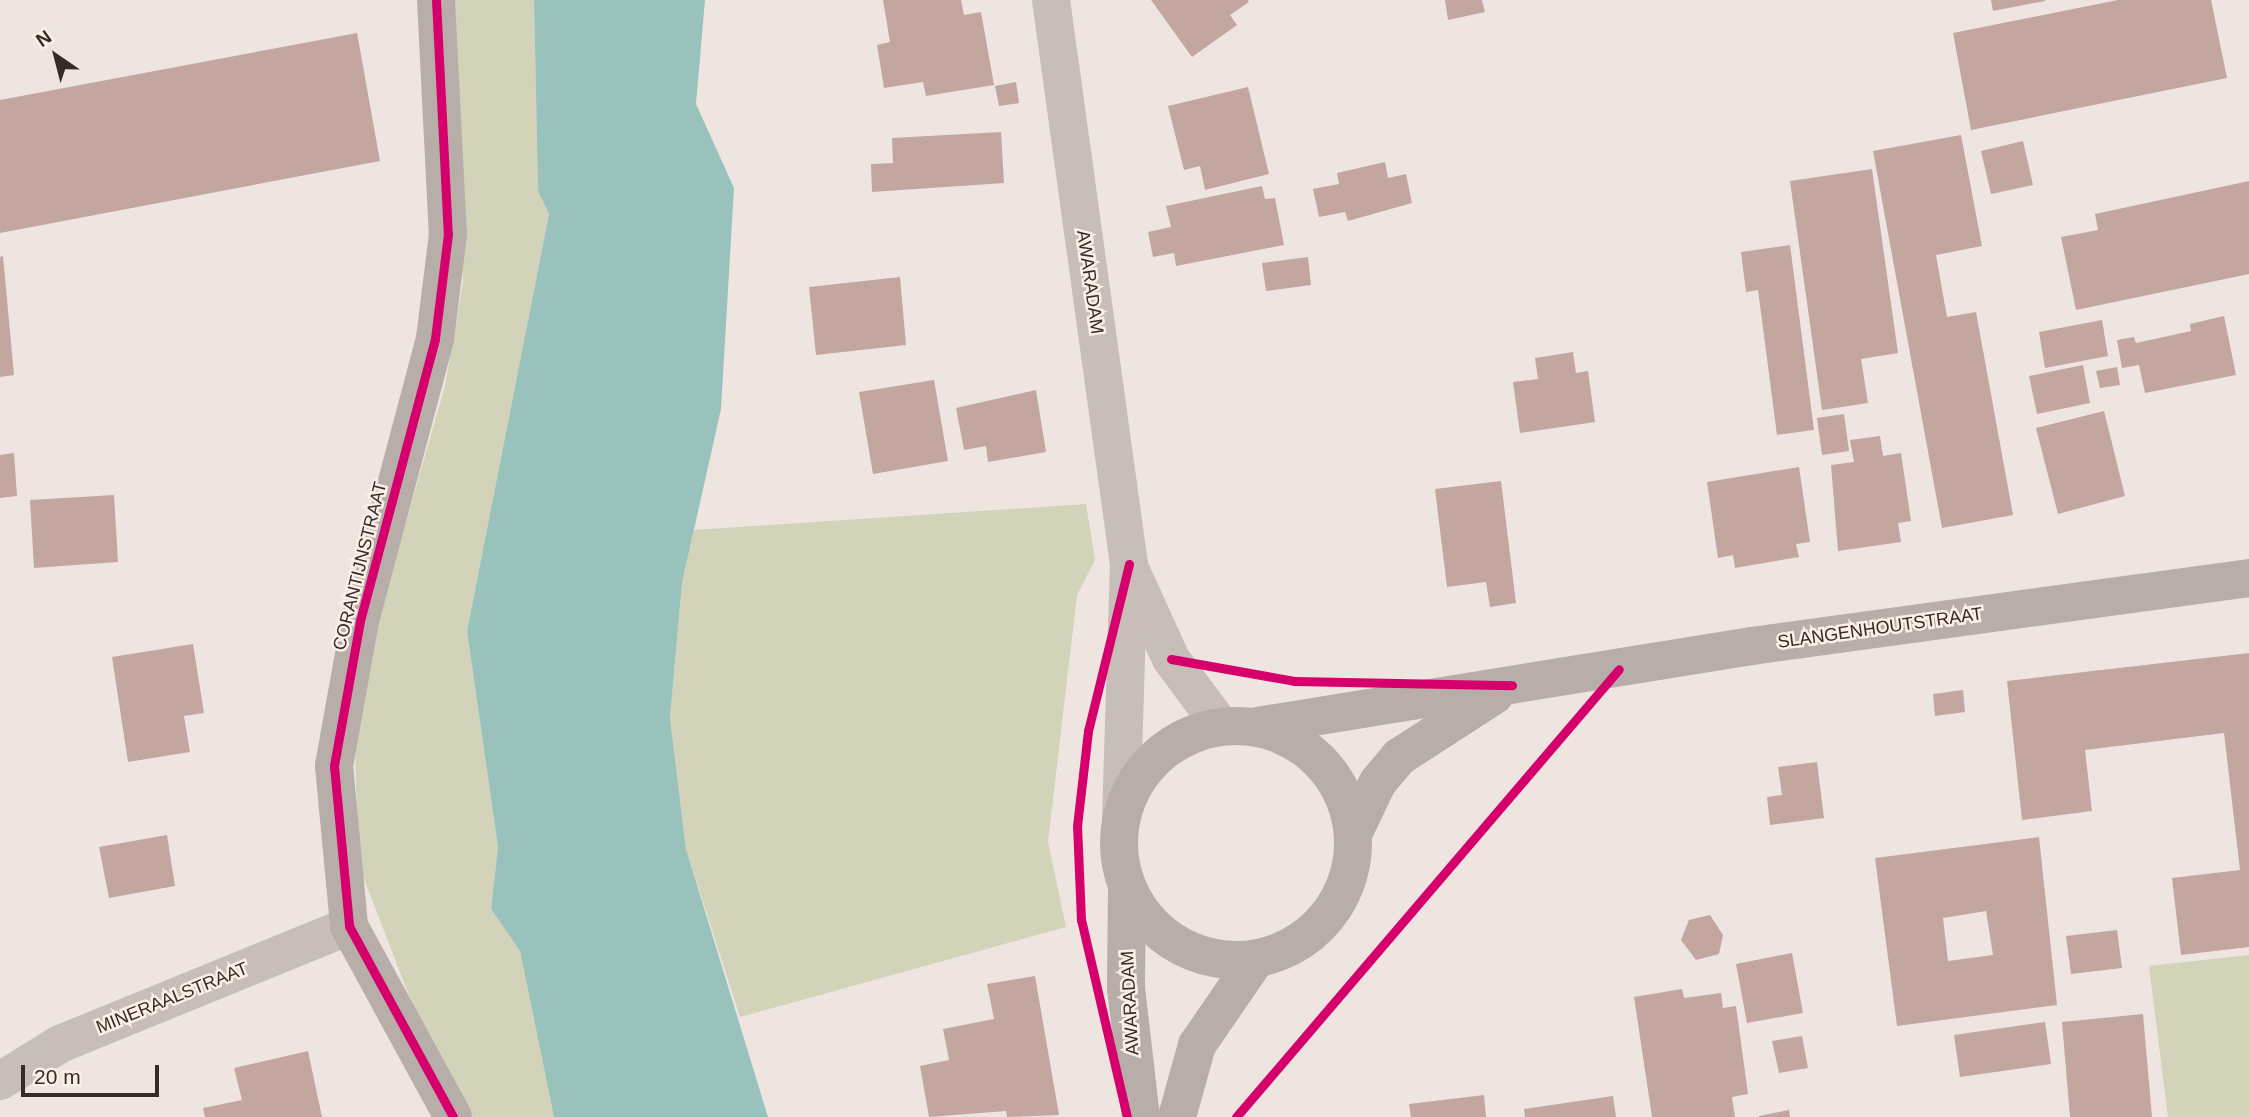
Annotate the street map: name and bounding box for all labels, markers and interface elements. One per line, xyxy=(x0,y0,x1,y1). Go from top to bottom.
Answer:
north arrow xyxy=(21,21,91,91)
text: N xyxy=(32,26,55,51)
street label: AWARADAM xyxy=(1072,229,1108,335)
street label: CORANTIJNSTRAAT xyxy=(329,480,391,652)
street label: SLANGENHOUTSTRAAT xyxy=(1776,603,1984,653)
street label: AWARADAM xyxy=(1116,950,1144,1056)
street label: MINERAALSTRAAT xyxy=(93,958,251,1038)
scale bar xyxy=(24,1050,163,1094)
text: 20 m xyxy=(34,1065,81,1088)

